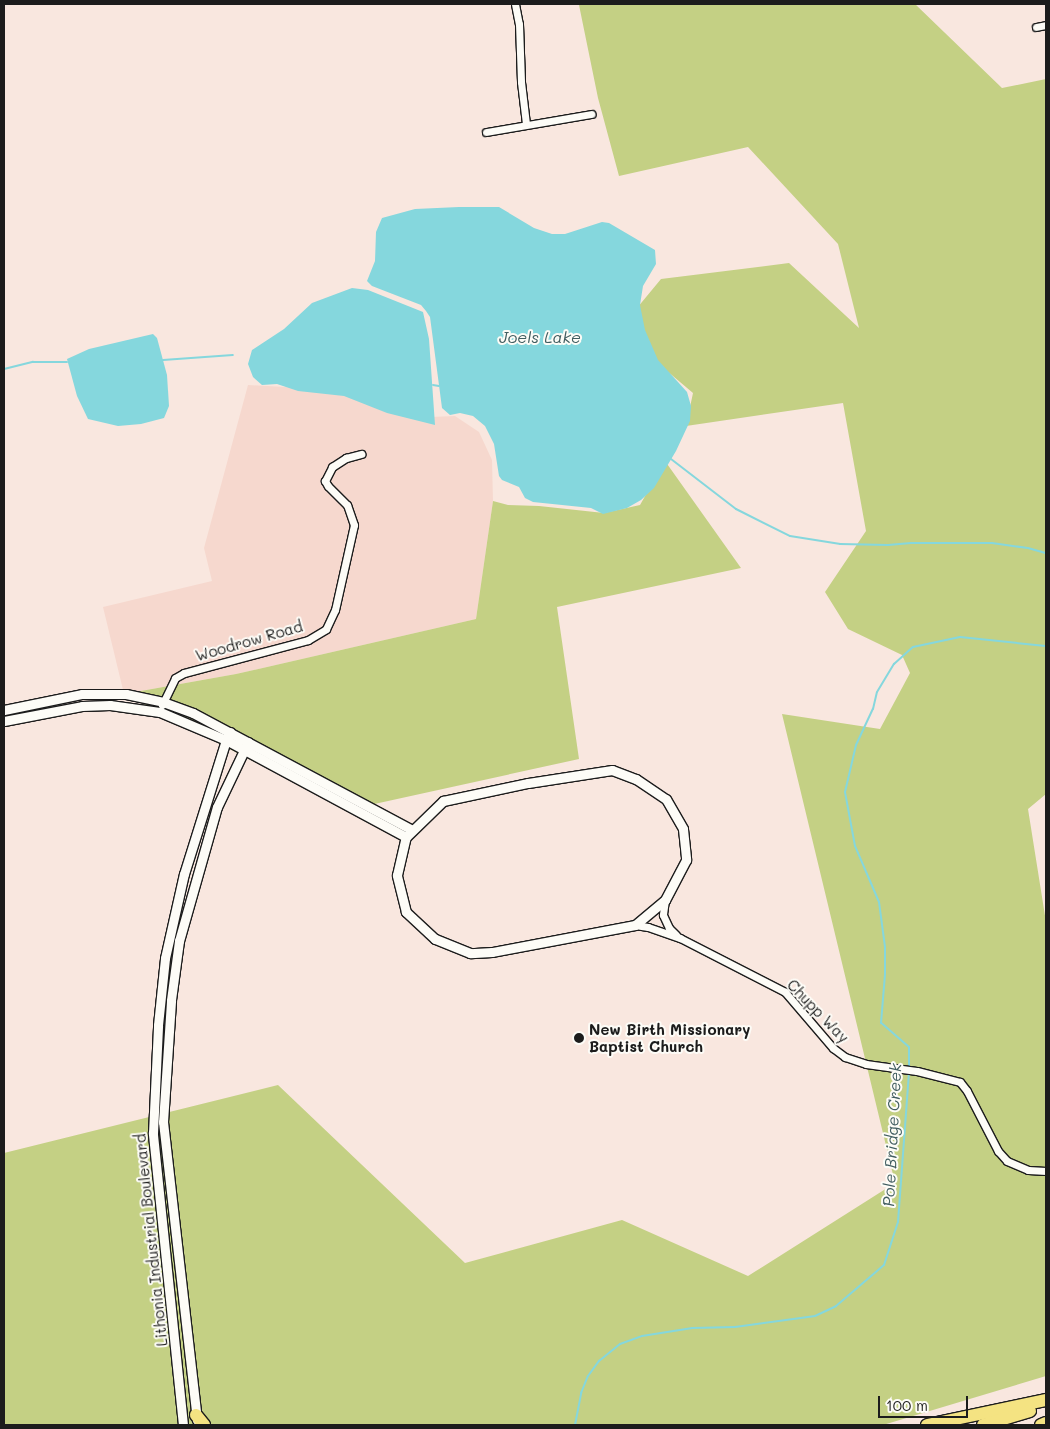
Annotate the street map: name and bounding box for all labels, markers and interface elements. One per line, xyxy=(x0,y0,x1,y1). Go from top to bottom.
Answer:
water label: Joels Lake xyxy=(499,327,581,347)
street label: Woodrow Road xyxy=(193,617,305,665)
street label: Chupp Way xyxy=(783,976,853,1046)
place label: New Birth Missionary Baptist Church xyxy=(589,1020,750,1055)
marker: New Birth Missionary Baptist Church xyxy=(573,1032,585,1044)
water label: Pole Bridge Creek xyxy=(879,1063,905,1207)
street label: Lithonia Industrial Boulevard xyxy=(131,1133,171,1347)
scale bar xyxy=(880,1386,970,1418)
text: 100 m xyxy=(886,1395,928,1415)

